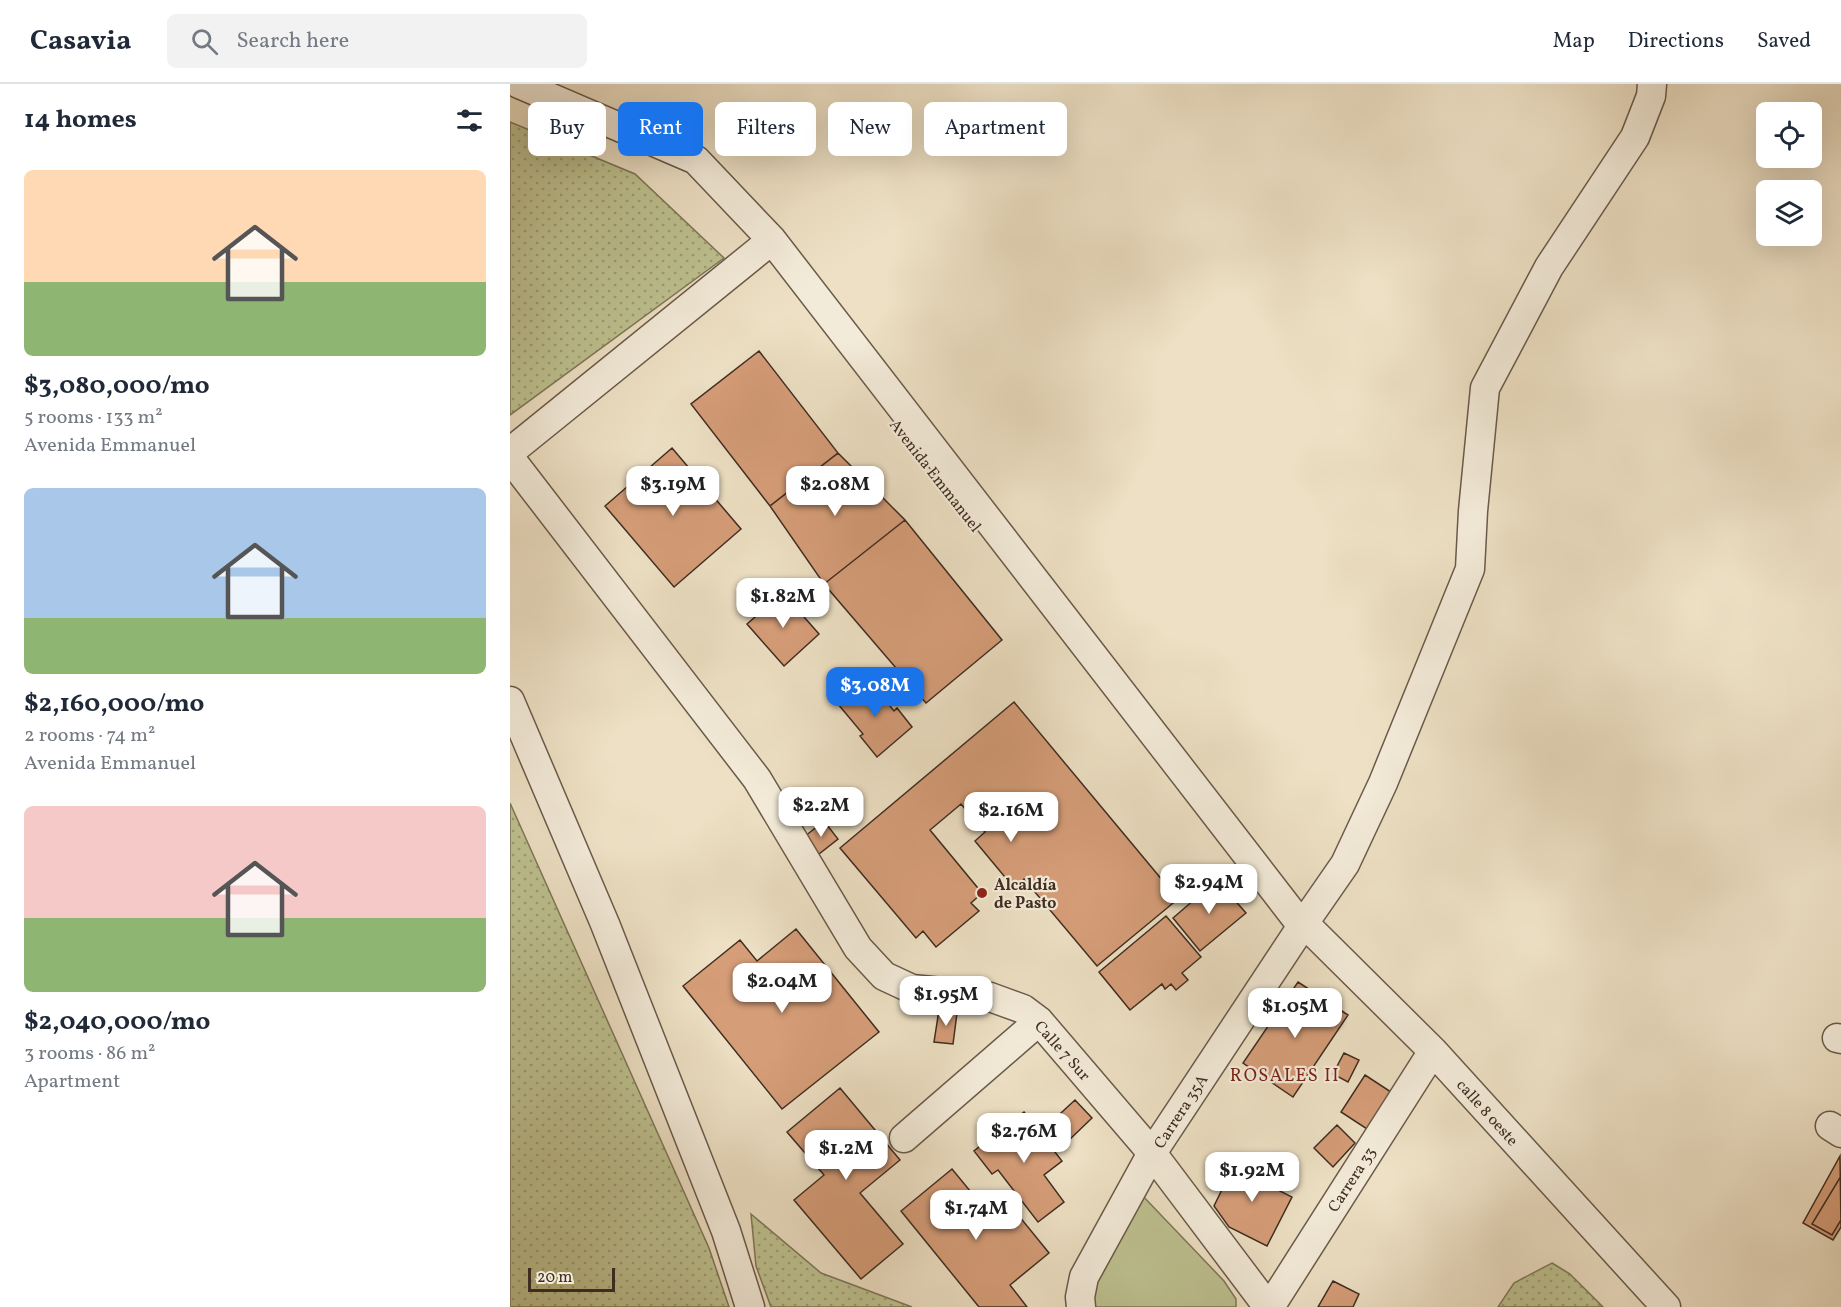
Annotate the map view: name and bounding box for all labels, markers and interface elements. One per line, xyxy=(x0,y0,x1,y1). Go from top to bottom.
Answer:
search box xyxy=(167,14,587,68)
text: Casavia xyxy=(30,22,131,61)
icon: search xyxy=(188,25,221,58)
text: Search here xyxy=(236,26,349,57)
text: Map xyxy=(1553,27,1595,56)
text: Directions xyxy=(1628,27,1724,56)
text: Saved xyxy=(1757,27,1811,56)
text: 14 homes xyxy=(24,102,137,138)
chip: Buy xyxy=(528,102,606,156)
chip: Rent xyxy=(618,102,703,156)
chip: Filters xyxy=(715,102,816,156)
chip: New xyxy=(828,102,912,156)
chip: Apartment xyxy=(924,102,1067,156)
map controls xyxy=(1756,102,1822,246)
button: locate xyxy=(1756,102,1822,168)
icon: filters xyxy=(453,104,486,137)
button: layers xyxy=(1756,180,1822,246)
icon: home xyxy=(201,209,309,317)
text: $3,080,000/mo xyxy=(24,368,210,404)
text: 5 rooms · 133 m² xyxy=(24,404,163,432)
street label: Avenida Emmanuel xyxy=(883,415,986,537)
text: Avenida Emmanuel xyxy=(24,432,196,460)
pin: $3.19M xyxy=(624,466,722,517)
pin: $2.08M xyxy=(786,466,884,517)
text: $3.19M xyxy=(640,471,706,499)
text: $2.08M xyxy=(800,471,870,499)
icon: home xyxy=(201,527,309,635)
pin: $1.82M xyxy=(734,578,832,629)
text: $1.82M xyxy=(750,583,816,611)
pin: $3.08M xyxy=(826,667,924,718)
text: $3.08M xyxy=(840,672,910,700)
text: $2,160,000/mo xyxy=(24,686,204,722)
text: 2 rooms · 74 m² xyxy=(24,722,155,750)
text: Avenida Emmanuel xyxy=(24,750,196,778)
pin: $2.2M xyxy=(779,787,863,838)
text: $2.2M xyxy=(793,792,849,820)
pin: $2.16M xyxy=(962,792,1060,843)
text: $2.16M xyxy=(978,797,1044,825)
icon: home xyxy=(201,845,309,953)
pin: $2.94M xyxy=(1160,864,1258,915)
text: $2.94M xyxy=(1174,869,1244,897)
place label: Alcaldía de Pasto xyxy=(994,875,1057,915)
marker: Alcaldía de Pasto xyxy=(975,886,989,900)
pin: $2.04M xyxy=(733,963,831,1014)
text: $2.04M xyxy=(747,968,817,996)
pin: $1.95M xyxy=(897,976,995,1027)
text: $1.95M xyxy=(914,981,978,1009)
pin: $1.05M xyxy=(1246,988,1344,1039)
text: $1.05M xyxy=(1262,993,1328,1021)
text: $2,040,000/mo xyxy=(24,1004,210,1040)
street label: Calle 7 Sur xyxy=(1028,1016,1095,1087)
text: 3 rooms · 86 m² xyxy=(24,1040,155,1068)
district label: ROSALES II xyxy=(1230,1064,1340,1089)
text: Apartment xyxy=(24,1068,120,1096)
street label: Carrera 35A xyxy=(1149,1071,1214,1153)
street label: calle 8 oeste xyxy=(1451,1075,1522,1151)
pin: $2.76M xyxy=(975,1113,1073,1164)
text: $2.76M xyxy=(991,1118,1057,1146)
pin: $1.2M xyxy=(804,1130,888,1181)
text: $1.2M xyxy=(819,1135,873,1163)
street label: Carrera 33 xyxy=(1323,1143,1382,1217)
pin: $1.92M xyxy=(1203,1152,1301,1203)
text: $1.92M xyxy=(1219,1157,1285,1185)
pin: $1.74M xyxy=(927,1190,1025,1241)
text: $1.74M xyxy=(944,1195,1008,1223)
scale bar xyxy=(528,1265,615,1292)
text: 20 m xyxy=(537,1267,572,1289)

